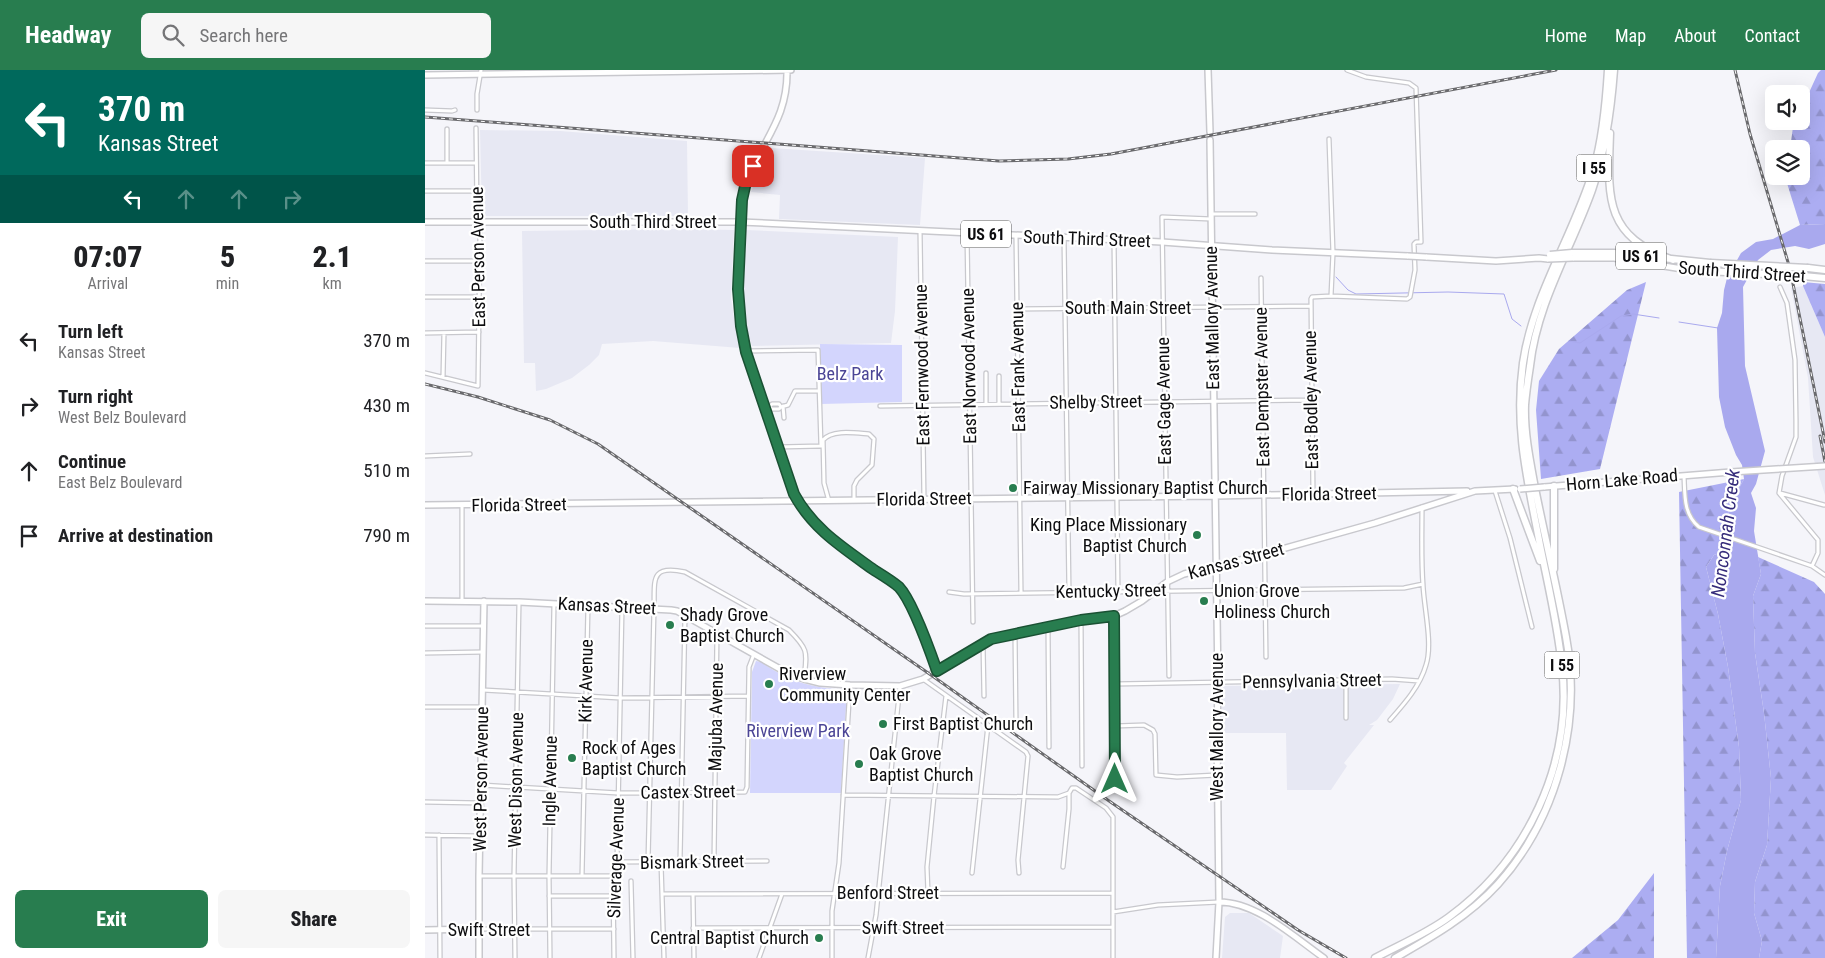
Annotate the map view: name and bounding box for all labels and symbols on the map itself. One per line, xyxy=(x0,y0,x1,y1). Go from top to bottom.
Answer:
pin xyxy=(732,145,774,187)
road number: I 55 xyxy=(1577,155,1611,182)
street label: East Person Avenue xyxy=(466,186,489,328)
street label: South Third Street xyxy=(589,211,717,232)
road number: US 61 xyxy=(961,220,1011,248)
street label: South Third Street xyxy=(1023,226,1151,251)
road number: US 61 xyxy=(1616,242,1666,270)
street label: East Mallory Avenue xyxy=(1200,246,1223,390)
street label: South Third Street xyxy=(1678,257,1806,286)
street label: East Fernwood Avenue xyxy=(910,284,933,446)
street label: East Norwood Avenue xyxy=(957,288,980,444)
street label: South Main Street xyxy=(1065,297,1191,318)
street label: East Frank Avenue xyxy=(1006,302,1029,432)
street label: East Dempster Avenue xyxy=(1250,307,1273,467)
street label: East Bodley Avenue xyxy=(1299,330,1322,470)
street label: East Gage Avenue xyxy=(1152,337,1175,465)
park label: Belz Park xyxy=(817,363,883,384)
street label: Shelby Street xyxy=(1049,390,1143,413)
street label: Horn Lake Road xyxy=(1565,464,1679,495)
water label: Nonconnah Creek xyxy=(1706,467,1745,598)
place label: Fairway Missionary Baptist Church xyxy=(1023,477,1268,498)
marker: Fairway Missionary Baptist Church xyxy=(1007,482,1019,494)
street label: Florida Street xyxy=(1281,482,1377,505)
street label: Florida Street xyxy=(876,487,972,510)
street label: Florida Street xyxy=(471,493,567,516)
place label: King Place Missionary Baptist Church xyxy=(1030,514,1188,556)
marker: King Place Missionary Baptist Church xyxy=(1191,529,1203,541)
street label: Kansas Street xyxy=(1186,538,1286,583)
street label: Kentucky Street xyxy=(1055,579,1167,602)
place label: Union Grove Holiness Church xyxy=(1214,580,1330,622)
street label: Kansas Street xyxy=(557,592,657,619)
marker: Union Grove Holiness Church xyxy=(1198,595,1210,607)
place label: Shady Grove Baptist Church xyxy=(680,604,784,646)
marker: Shady Grove Baptist Church xyxy=(664,619,676,631)
street label: Kirk Avenue xyxy=(574,639,597,723)
road number: I 55 xyxy=(1545,652,1579,678)
street label: West Mallory Avenue xyxy=(1206,653,1227,801)
street label: Majuba Avenue xyxy=(704,663,727,771)
place label: Riverview Community Center xyxy=(779,663,911,705)
street label: Pennsylvania Street xyxy=(1242,669,1382,692)
marker: Riverview Community Center xyxy=(763,678,775,690)
street label: West Person Avenue xyxy=(469,706,492,852)
street label: West Dison Avenue xyxy=(504,712,527,848)
place label: First Baptist Church xyxy=(893,713,1033,734)
marker: First Baptist Church xyxy=(877,718,889,730)
park label: Riverview Park xyxy=(746,720,850,741)
street label: Ingle Avenue xyxy=(538,736,561,826)
place label: Rock of Ages Baptist Church xyxy=(582,737,686,779)
place label: Oak Grove Baptist Church xyxy=(869,743,973,785)
marker: Rock of Ages Baptist Church xyxy=(566,752,578,764)
position arrow xyxy=(1088,752,1140,804)
marker: Oak Grove Baptist Church xyxy=(853,758,865,770)
street label: Castex Street xyxy=(640,780,736,803)
street label: Silverage Avenue xyxy=(603,797,628,919)
street label: Bismark Street xyxy=(640,850,744,873)
street label: Benford Street xyxy=(837,882,939,903)
street label: Swift Street xyxy=(862,917,944,938)
street label: Swift Street xyxy=(448,919,530,940)
place label: Central Baptist Church xyxy=(650,927,809,948)
marker: Central Baptist Church xyxy=(813,932,825,944)

